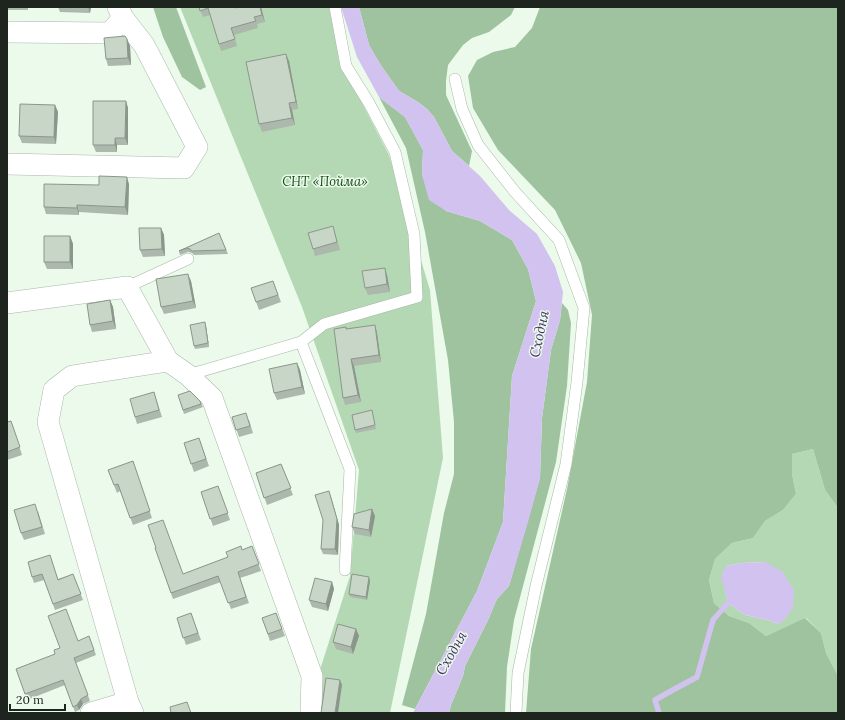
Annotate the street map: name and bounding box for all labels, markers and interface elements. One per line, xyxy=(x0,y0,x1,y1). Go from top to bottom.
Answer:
park label: СНТ «Пойма» xyxy=(282,173,368,190)
water label: Сходня xyxy=(525,309,553,359)
water label: Сходня xyxy=(431,628,471,678)
scale bar xyxy=(10,686,65,712)
text: 20 m xyxy=(16,692,44,707)

